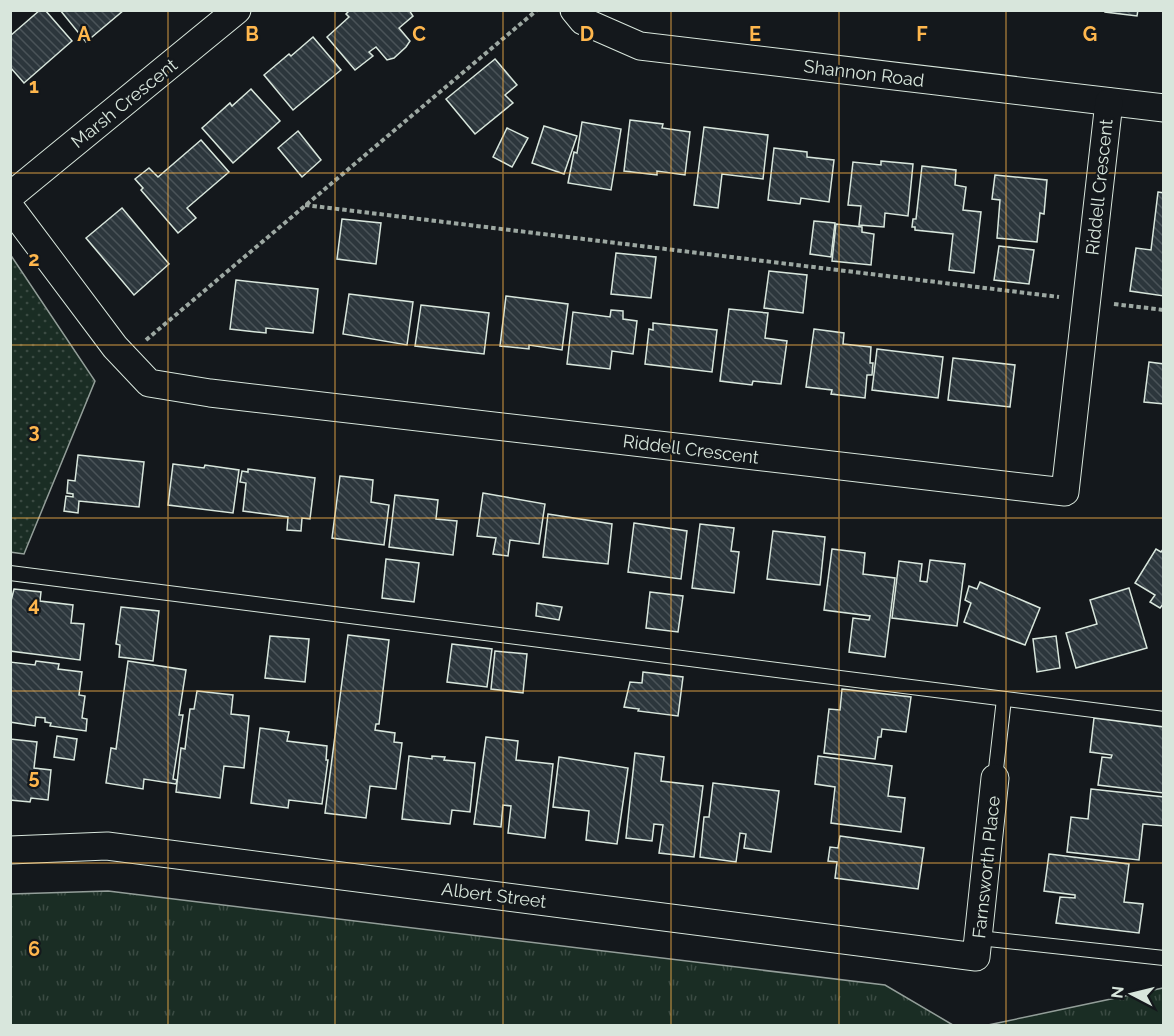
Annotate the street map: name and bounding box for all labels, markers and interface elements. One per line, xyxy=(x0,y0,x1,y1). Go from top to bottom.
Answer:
text: A xyxy=(77,22,91,46)
text: B xyxy=(245,22,259,46)
text: C xyxy=(412,22,426,46)
text: D xyxy=(580,22,594,46)
text: E xyxy=(749,22,761,46)
text: F xyxy=(916,22,928,46)
text: G xyxy=(1083,22,1097,46)
street label: Marsh Crescent xyxy=(67,54,181,152)
street label: Shannon Road xyxy=(803,55,925,91)
text: 1 xyxy=(29,74,39,98)
street label: Riddell Crescent xyxy=(1081,118,1117,256)
text: 2 xyxy=(28,247,40,271)
text: 3 xyxy=(28,419,40,443)
street label: Riddell Crescent xyxy=(622,430,760,468)
text: 4 xyxy=(28,592,40,616)
text: 5 xyxy=(28,765,40,789)
street label: Farnsworth Place xyxy=(968,794,1004,939)
street label: Albert Street xyxy=(440,878,548,912)
text: 6 xyxy=(28,937,40,961)
north arrow xyxy=(1102,964,1162,1024)
text: N xyxy=(1107,985,1128,999)

